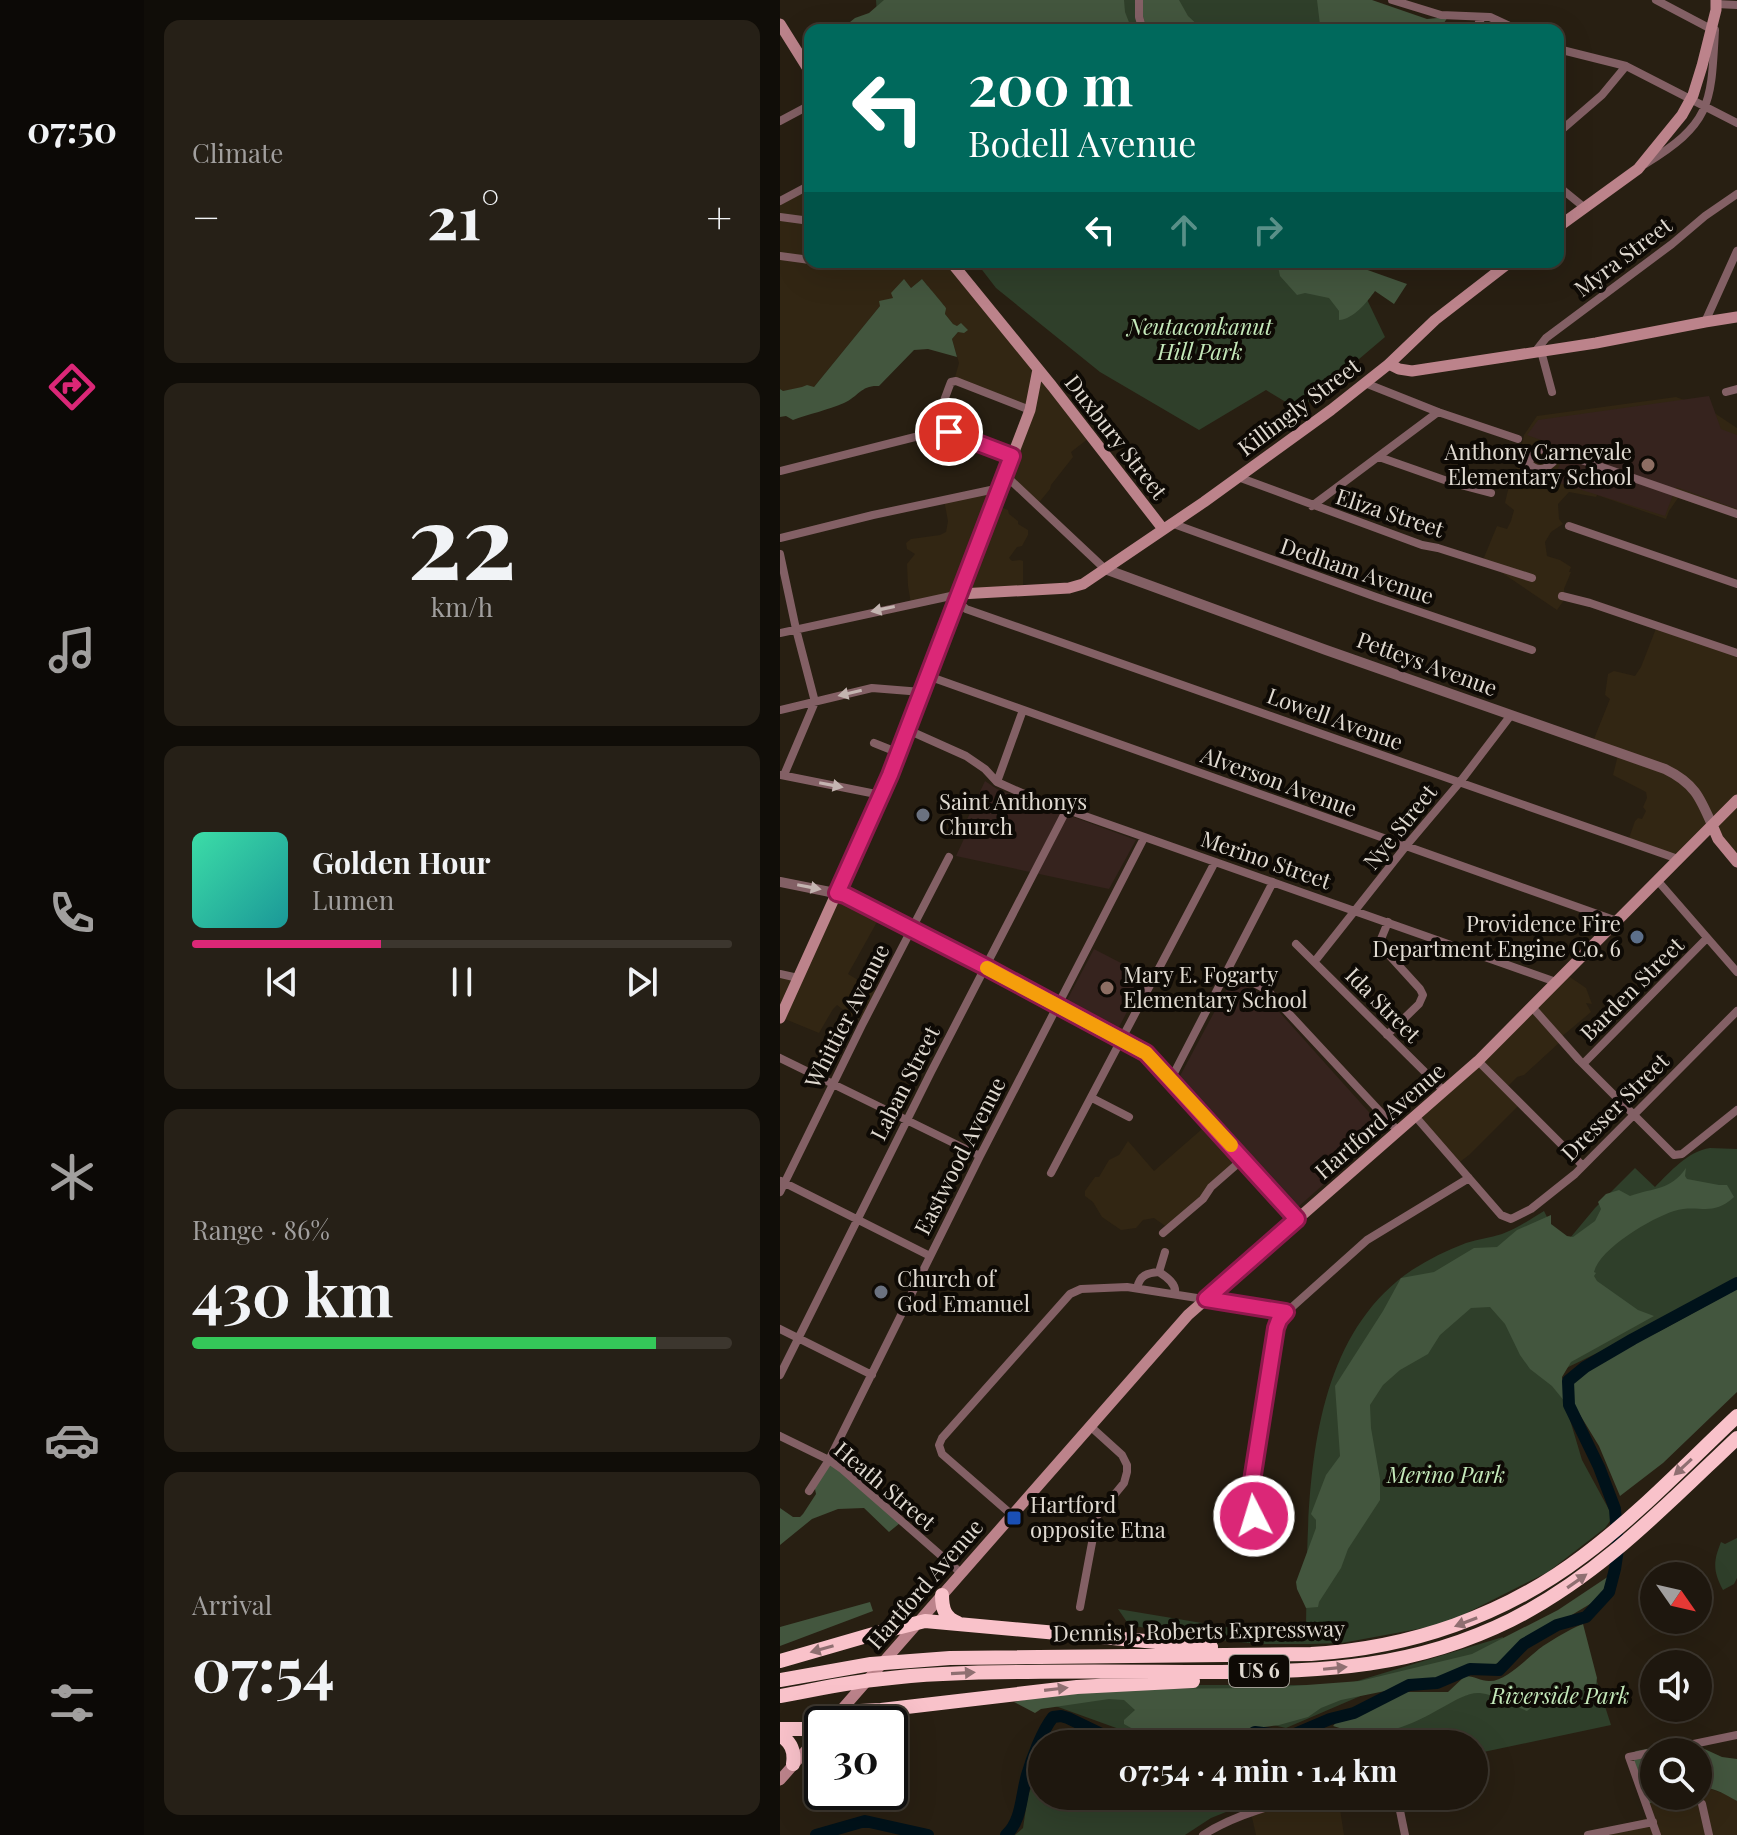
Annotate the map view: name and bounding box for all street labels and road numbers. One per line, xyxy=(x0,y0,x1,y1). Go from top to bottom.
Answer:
street label: Myra Street xyxy=(1567,209,1678,303)
street label: Killingly Street xyxy=(1231,350,1367,462)
street label: Duxbury Street xyxy=(1059,368,1176,506)
street label: Eliza Street xyxy=(1332,480,1449,544)
street label: Dedham Avenue xyxy=(1277,530,1438,610)
street label: Petteys Avenue xyxy=(1353,624,1502,702)
street label: Lowell Avenue xyxy=(1263,680,1407,757)
street label: Alverson Avenue xyxy=(1196,739,1362,823)
street label: Nye Street xyxy=(1356,776,1444,875)
street label: Merino Street xyxy=(1197,823,1337,896)
street label: Barden Street xyxy=(1573,929,1691,1047)
street label: Whittier Avenue xyxy=(796,938,895,1094)
street label: Ida Street xyxy=(1339,960,1429,1049)
street label: Laban Street xyxy=(862,1019,946,1145)
street label: Dresser Street xyxy=(1554,1045,1676,1167)
street label: Hartford Avenue xyxy=(1308,1055,1451,1185)
street label: Eastwood Avenue xyxy=(906,1072,1012,1239)
street label: Heath Street xyxy=(829,1434,944,1537)
street label: Hartford Avenue xyxy=(859,1512,989,1655)
street label: Dennis J. Roberts Expressway xyxy=(1053,1612,1345,1648)
road number: US 6 xyxy=(1229,1655,1289,1687)

